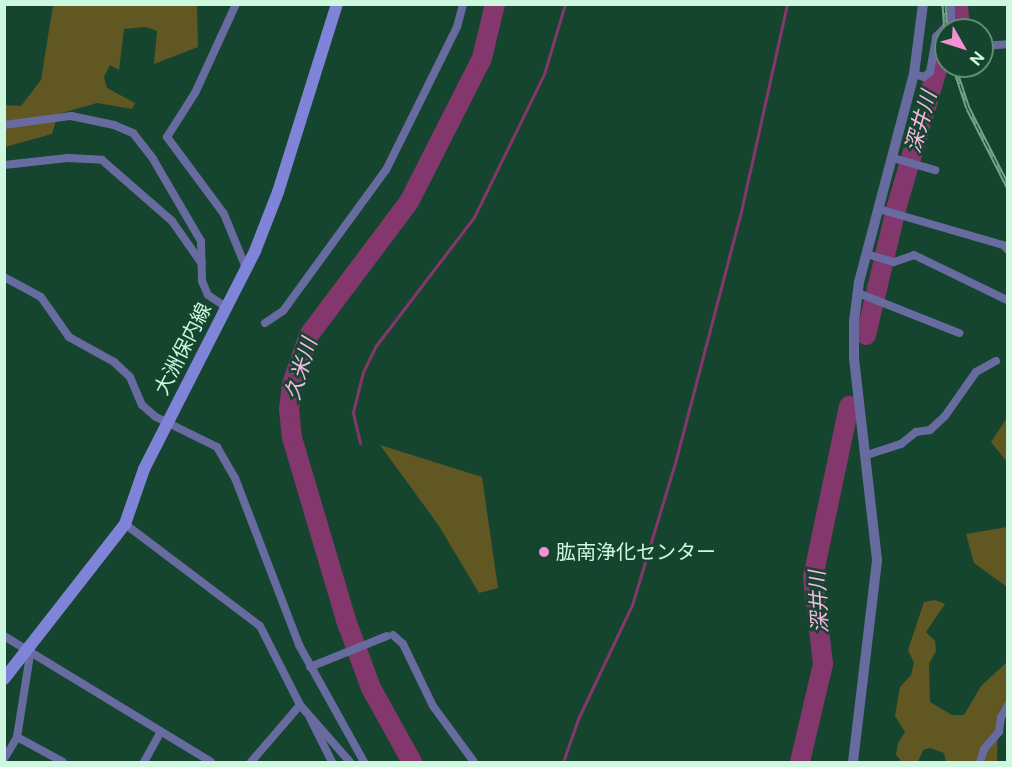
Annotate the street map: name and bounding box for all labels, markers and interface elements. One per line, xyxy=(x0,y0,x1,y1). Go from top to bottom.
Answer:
north arrow xyxy=(934,18,994,78)
text: N xyxy=(966,48,988,69)
water label: 深井川 xyxy=(900,88,942,156)
street label: 大洲保内線 xyxy=(150,299,216,399)
water label: 久米川 xyxy=(280,335,322,403)
place label: 肱南浄化センター xyxy=(556,540,716,564)
marker: 肱南浄化センター xyxy=(537,545,551,559)
water label: 深井川 xyxy=(805,570,833,634)

